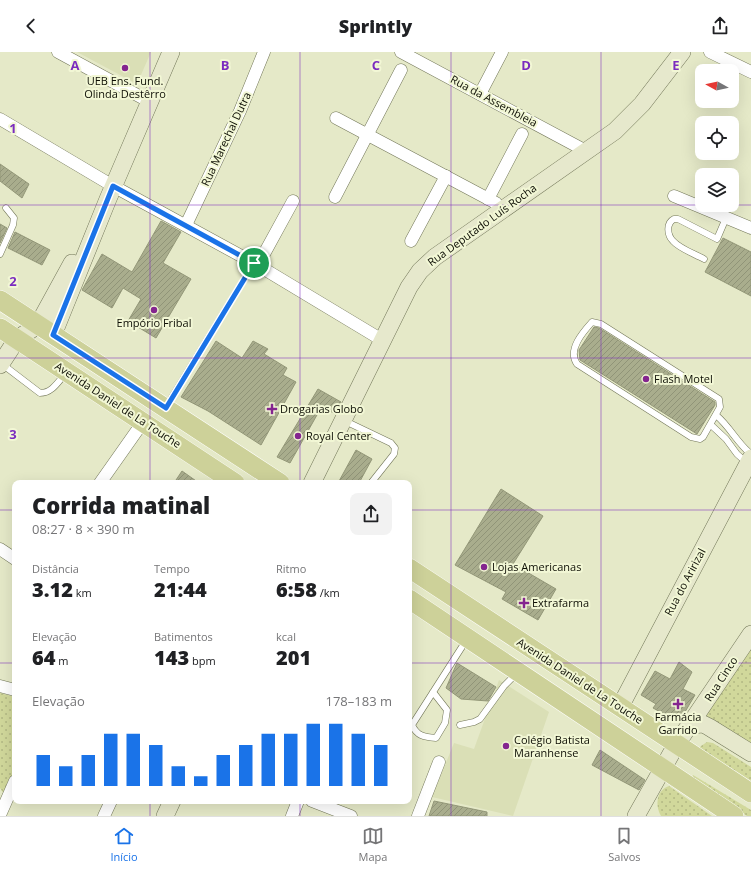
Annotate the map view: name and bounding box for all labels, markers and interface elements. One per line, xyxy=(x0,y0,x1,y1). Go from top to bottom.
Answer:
text: Sprintly xyxy=(339,14,412,38)
icon: back xyxy=(20,15,42,37)
icon: share xyxy=(709,15,731,37)
text: A xyxy=(71,56,80,74)
text: B xyxy=(221,56,230,74)
text: C xyxy=(372,56,380,74)
text: D xyxy=(521,56,531,74)
text: E xyxy=(672,56,680,74)
marker: UEB Ens. Fund. Olinda Destêrro xyxy=(120,63,130,73)
north arrow xyxy=(695,64,739,108)
map controls xyxy=(695,64,739,212)
street label: Rua da Assembleia xyxy=(448,71,540,130)
place label: UEB Ens. Fund. Olinda Destêrro xyxy=(84,73,166,101)
street label: Rua Marechal Dutra xyxy=(197,89,254,188)
button: locate xyxy=(695,116,739,160)
text: 1 xyxy=(9,119,17,137)
button: layers xyxy=(695,168,739,212)
street label: Rua Deputado Luís Rocha xyxy=(424,180,539,269)
pin xyxy=(237,246,271,280)
icon: arrive xyxy=(243,252,265,274)
text: 2 xyxy=(9,272,17,290)
marker: Empório Fribal xyxy=(149,305,159,315)
place label: Empório Fribal xyxy=(117,315,191,330)
street label: Avenida Daniel de La Touche xyxy=(52,358,184,451)
place label: Flash Motel xyxy=(654,371,713,386)
marker: Flash Motel xyxy=(641,374,651,384)
place label: Drogarias Globo xyxy=(280,401,364,416)
marker: Drogarias Globo xyxy=(267,404,277,414)
text: 3 xyxy=(9,425,17,443)
place label: Royal Center xyxy=(306,428,372,443)
marker: Royal Center xyxy=(293,431,303,441)
text: Corrida matinal xyxy=(32,490,210,520)
button: share xyxy=(350,493,392,535)
text: 08:27 · 8 × 390 m xyxy=(32,520,135,538)
street label: Rua do Aririzal xyxy=(661,545,709,618)
place label: Lojas Americanas xyxy=(492,559,581,574)
text: Distância xyxy=(32,561,79,576)
text: Tempo xyxy=(154,561,190,576)
text: Ritmo xyxy=(276,561,306,576)
marker: Lojas Americanas xyxy=(479,562,489,572)
text: 3.12 xyxy=(32,576,73,603)
text: 21:44 xyxy=(154,576,207,603)
text: 6:58 xyxy=(276,576,317,603)
text: km xyxy=(73,585,92,600)
text: /km xyxy=(317,585,340,600)
place label: Extrafarma xyxy=(532,595,589,610)
marker: Extrafarma xyxy=(519,598,529,608)
text: Elevação xyxy=(32,629,77,644)
text: Batimentos xyxy=(154,629,213,644)
text: kcal xyxy=(276,629,296,644)
street label: Avenida Daniel de La Touche xyxy=(514,634,646,727)
text: 64 xyxy=(32,644,55,671)
text: 143 xyxy=(154,644,189,671)
text: 201 xyxy=(276,644,311,671)
text: m xyxy=(55,653,68,668)
text: bpm xyxy=(189,653,216,668)
street label: Rua Cinco xyxy=(700,653,741,704)
text: Elevação xyxy=(32,692,85,710)
text: 178–183 m xyxy=(325,692,392,710)
marker: Farmácia Garrido xyxy=(673,699,683,709)
place label: Farmácia Garrido xyxy=(655,709,701,737)
place label: Colégio Batista Maranhense xyxy=(514,732,590,760)
marker: Colégio Batista Maranhense xyxy=(501,741,511,751)
tab: Início xyxy=(110,825,138,864)
tab: Mapa xyxy=(359,825,387,864)
tab: Salvos xyxy=(608,825,641,864)

